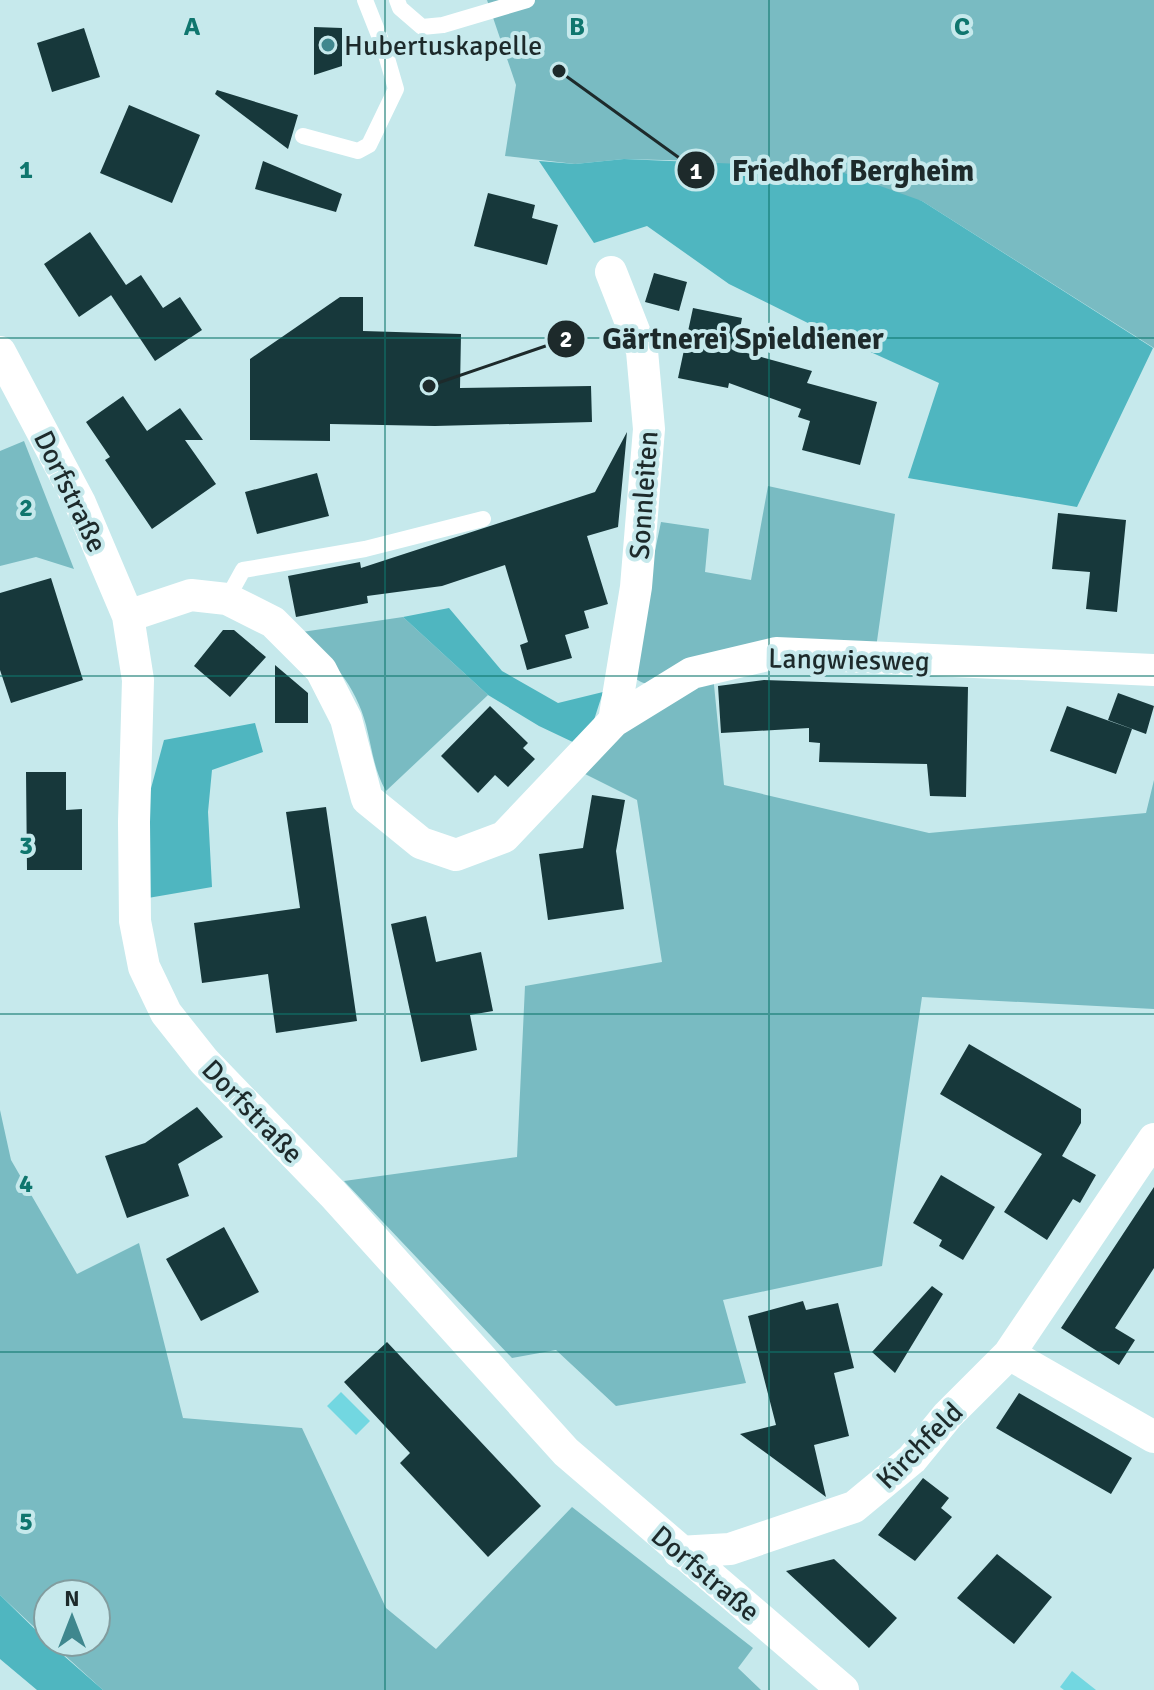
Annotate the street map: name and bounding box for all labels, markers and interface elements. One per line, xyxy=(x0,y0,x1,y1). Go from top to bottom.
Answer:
text: A xyxy=(184,11,201,43)
text: B xyxy=(569,11,585,43)
text: C xyxy=(954,11,970,43)
place label: Hubertuskapelle xyxy=(344,29,542,63)
marker: Hubertuskapelle xyxy=(319,36,337,54)
callout: Friedhof Bergheim xyxy=(676,143,990,197)
text: Friedhof Bergheim xyxy=(732,153,974,190)
text: 1 xyxy=(19,154,33,186)
text: 1 xyxy=(690,156,703,186)
callout: Gärtnerei Spieldiener xyxy=(546,312,900,366)
text: Gärtnerei Spieldiener xyxy=(602,321,884,358)
text: 2 xyxy=(560,324,572,354)
street label: Dorfstraße xyxy=(26,425,114,558)
street label: Sonnleiten xyxy=(623,430,665,561)
text: 2 xyxy=(19,492,33,524)
street label: Langwiesweg xyxy=(768,642,930,678)
text: 3 xyxy=(19,830,33,862)
street label: Dorfstraße xyxy=(195,1053,310,1171)
text: 4 xyxy=(19,1168,33,1200)
street label: Kirchfeld xyxy=(869,1395,970,1496)
text: 5 xyxy=(19,1506,33,1538)
street label: Dorfstraße xyxy=(644,1519,767,1629)
north arrow xyxy=(32,1578,112,1658)
text: N xyxy=(64,1585,80,1612)

